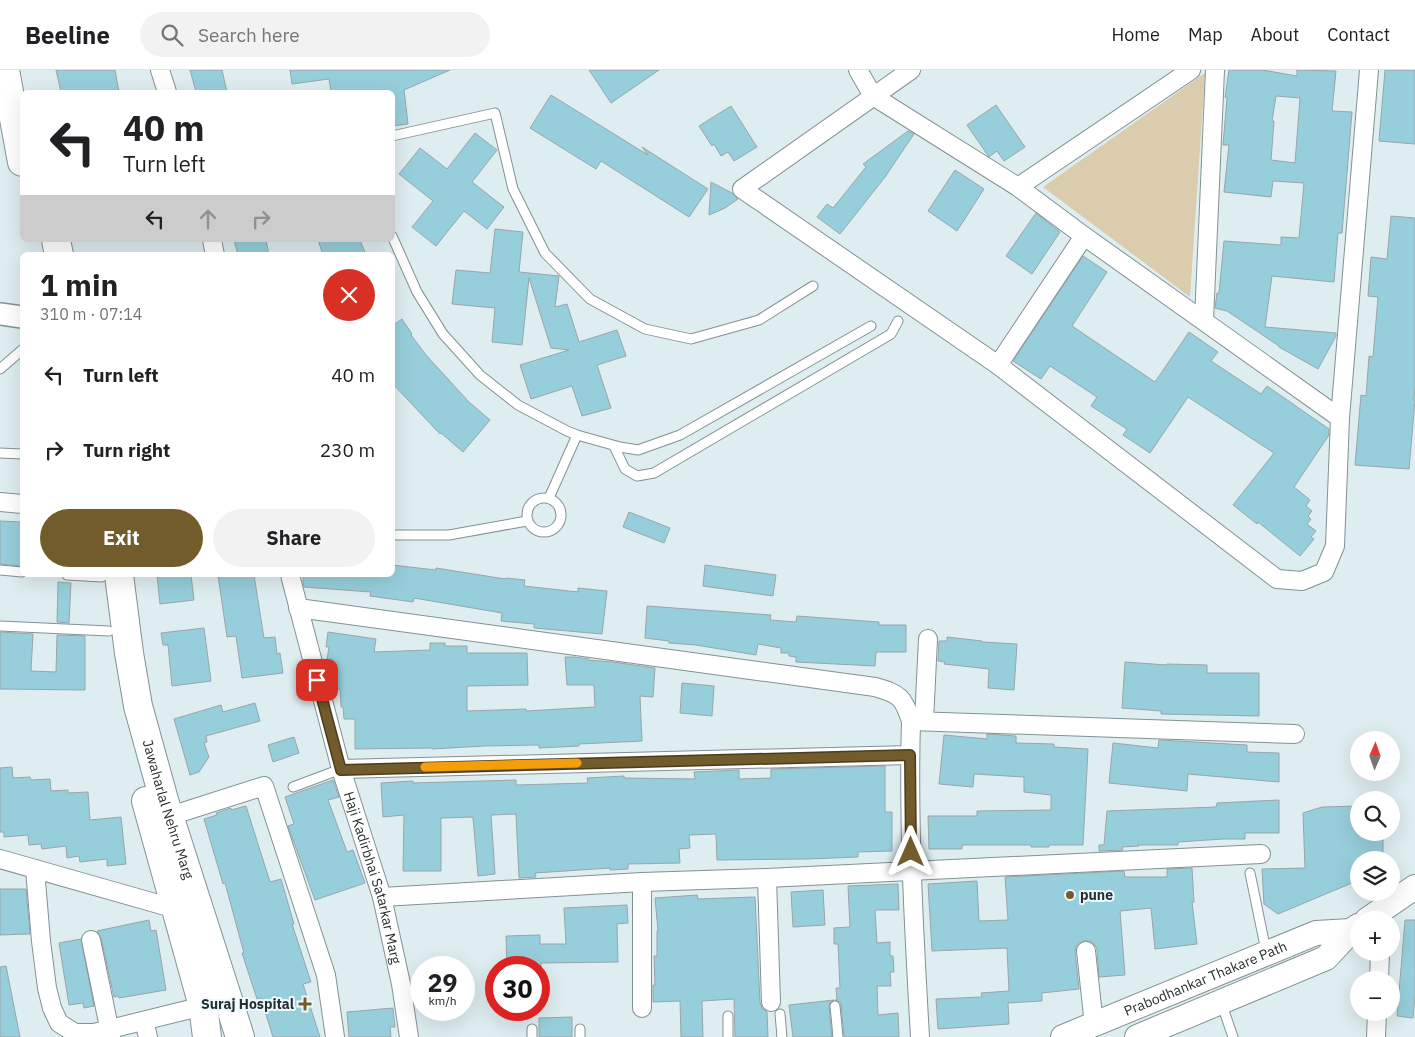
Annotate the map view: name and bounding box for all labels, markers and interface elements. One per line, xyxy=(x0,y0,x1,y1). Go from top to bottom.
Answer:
search box xyxy=(140,12,490,57)
text: Beeline xyxy=(25,19,110,51)
icon: search xyxy=(158,21,186,49)
text: Search here xyxy=(198,23,300,47)
text: Home xyxy=(1112,23,1160,46)
text: Map xyxy=(1188,23,1223,46)
text: About xyxy=(1251,23,1299,46)
text: Contact xyxy=(1327,23,1390,46)
text: 40 m xyxy=(123,105,205,151)
icon: left xyxy=(40,110,105,175)
text: Turn left xyxy=(123,149,206,178)
icon: left xyxy=(141,205,169,233)
icon: ahead xyxy=(194,205,222,233)
icon: right xyxy=(247,205,275,233)
text: 1 min xyxy=(40,265,118,304)
button: close xyxy=(323,269,375,321)
text: 310 m · 07:14 xyxy=(40,304,142,324)
icon: left xyxy=(40,361,68,389)
text: Turn left xyxy=(83,363,159,387)
text: 40 m xyxy=(331,363,375,387)
icon: right xyxy=(40,436,68,464)
text: Turn right xyxy=(83,438,170,462)
text: 230 m xyxy=(320,438,375,462)
button: Exit xyxy=(40,509,203,567)
button: Share xyxy=(213,509,375,567)
pin xyxy=(296,659,338,701)
icon: arrive xyxy=(303,666,331,694)
north arrow xyxy=(1350,731,1400,781)
map controls xyxy=(1350,731,1400,1021)
street label: Jawaharlal Nehru Marg xyxy=(139,738,198,882)
street label: Haji Kadirbhai Satarkar Marg xyxy=(340,789,405,966)
button: search xyxy=(1350,791,1400,841)
position arrow xyxy=(884,825,936,877)
button: layers xyxy=(1350,851,1400,901)
place label: pune xyxy=(1080,886,1113,904)
marker: pune xyxy=(1064,889,1076,901)
button: + xyxy=(1350,911,1400,961)
street label: Prabodhankar Thakare Path xyxy=(1121,937,1290,1020)
speed limit sign: 30 xyxy=(485,956,550,1021)
text: 29 xyxy=(427,966,458,999)
button: − xyxy=(1350,971,1400,1021)
text: km/h xyxy=(428,993,457,1008)
place label: Suraj Hospital xyxy=(201,995,294,1013)
marker: Suraj Hospital xyxy=(298,997,312,1011)

